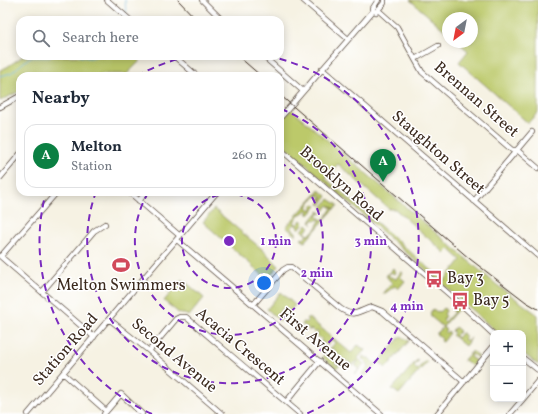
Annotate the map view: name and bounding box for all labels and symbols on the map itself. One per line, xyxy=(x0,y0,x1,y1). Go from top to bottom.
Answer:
north arrow xyxy=(442,12,478,48)
street label: Brennan Street xyxy=(429,57,524,143)
street label: Staughton Street xyxy=(386,106,490,200)
street label: Brooklyn Road xyxy=(294,141,388,227)
pin: A xyxy=(370,149,396,182)
centre of rings xyxy=(222,234,236,248)
text: 1 min xyxy=(261,234,292,250)
text: 3 min xyxy=(355,234,387,250)
sports icon: Melton Swimmers xyxy=(111,255,131,275)
text: 2 min xyxy=(301,266,333,282)
place label: Bay 3 xyxy=(447,268,484,290)
bus stop icon: Bay 3 xyxy=(424,269,444,289)
your location xyxy=(254,273,274,293)
place label: Melton Swimmers xyxy=(56,275,186,297)
place label: Bay 5 xyxy=(473,290,510,312)
bus stop icon: Bay 5 xyxy=(450,291,470,311)
text: 4 min xyxy=(390,299,424,315)
street label: Acacia Crescent xyxy=(191,303,290,391)
street label: First Avenue xyxy=(274,303,356,377)
street label: Station Road xyxy=(28,309,104,391)
street label: Second Avenue xyxy=(126,313,222,399)

